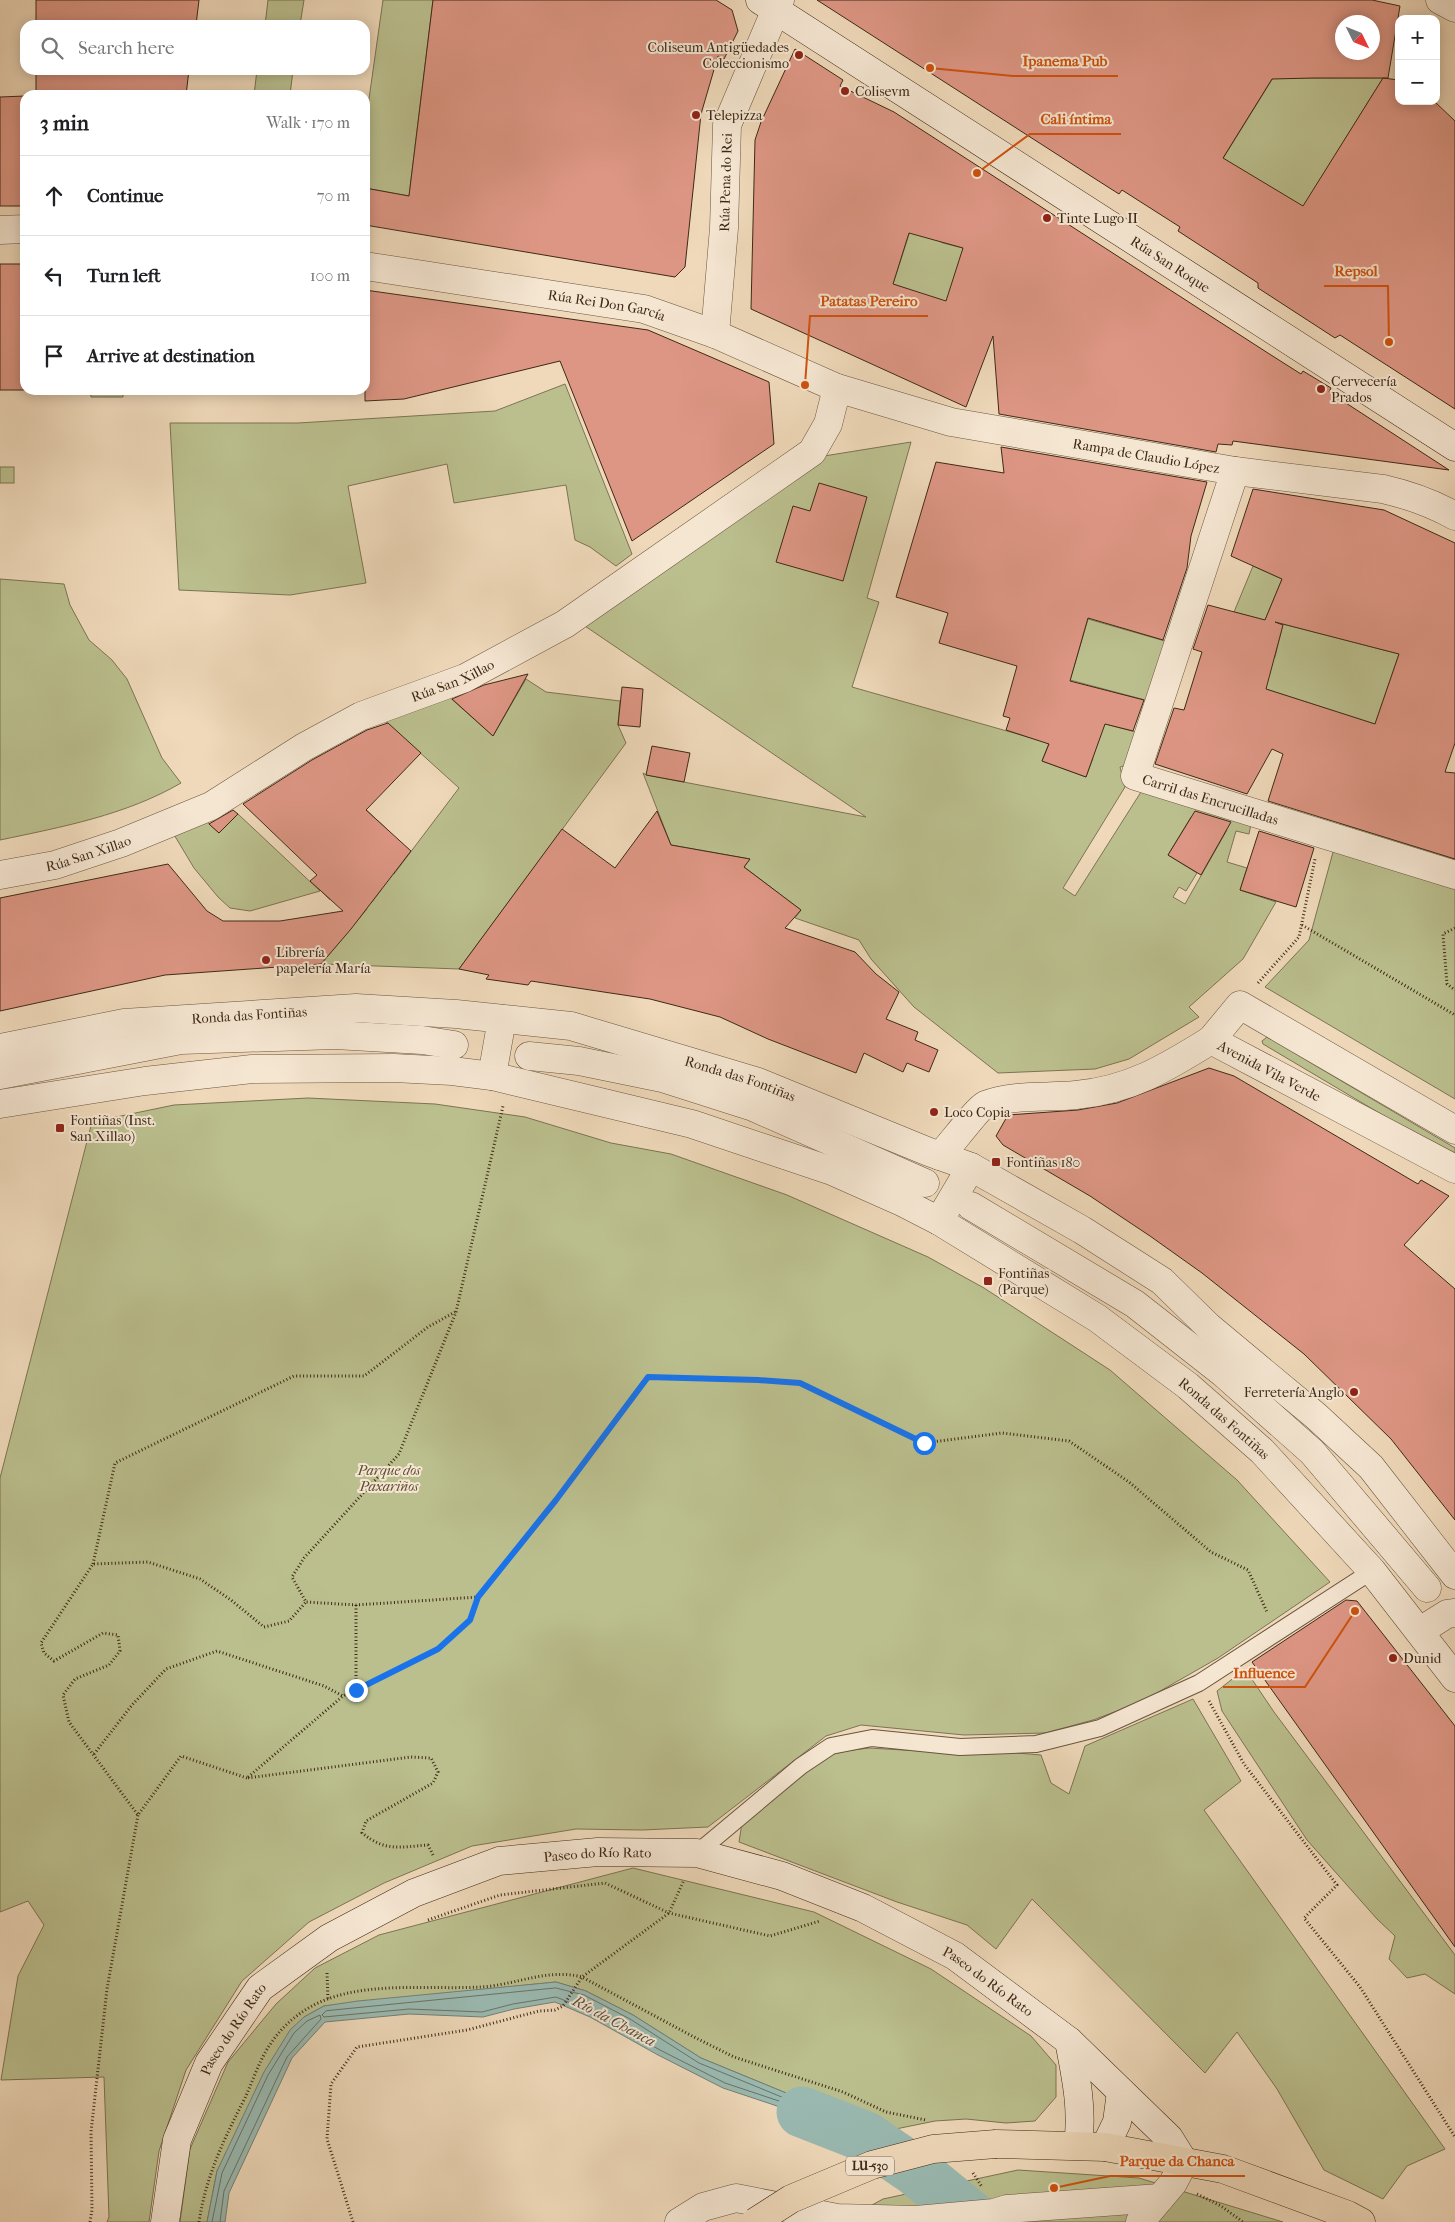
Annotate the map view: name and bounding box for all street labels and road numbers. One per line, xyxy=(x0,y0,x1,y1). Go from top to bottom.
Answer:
street label: Rúa Pena do Rei xyxy=(715,133,735,232)
street label: Rúa San Roque xyxy=(1127,232,1214,296)
street label: Rúa Rei Don García xyxy=(547,286,668,325)
street label: Rampa de Claudio López xyxy=(1071,435,1221,477)
street label: Rúa San Xillao xyxy=(409,655,497,706)
street label: Carril das Encrucilladas xyxy=(1140,770,1281,828)
street label: Rúa San Xillao xyxy=(44,831,133,875)
street label: Ronda das Fontiñas xyxy=(191,1003,308,1027)
street label: Avenida Vila Verde xyxy=(1214,1036,1324,1105)
street label: Ronda das Fontiñas xyxy=(683,1052,798,1105)
street label: Ronda das Fontiñas xyxy=(1175,1374,1274,1463)
street label: Paseo do Río Rato xyxy=(543,1844,652,1865)
street label: Paseo do Río Rato xyxy=(940,1943,1037,2020)
street label: Paseo do Río Rato xyxy=(196,1978,269,2078)
road number: LU-530 xyxy=(846,2156,894,2176)

